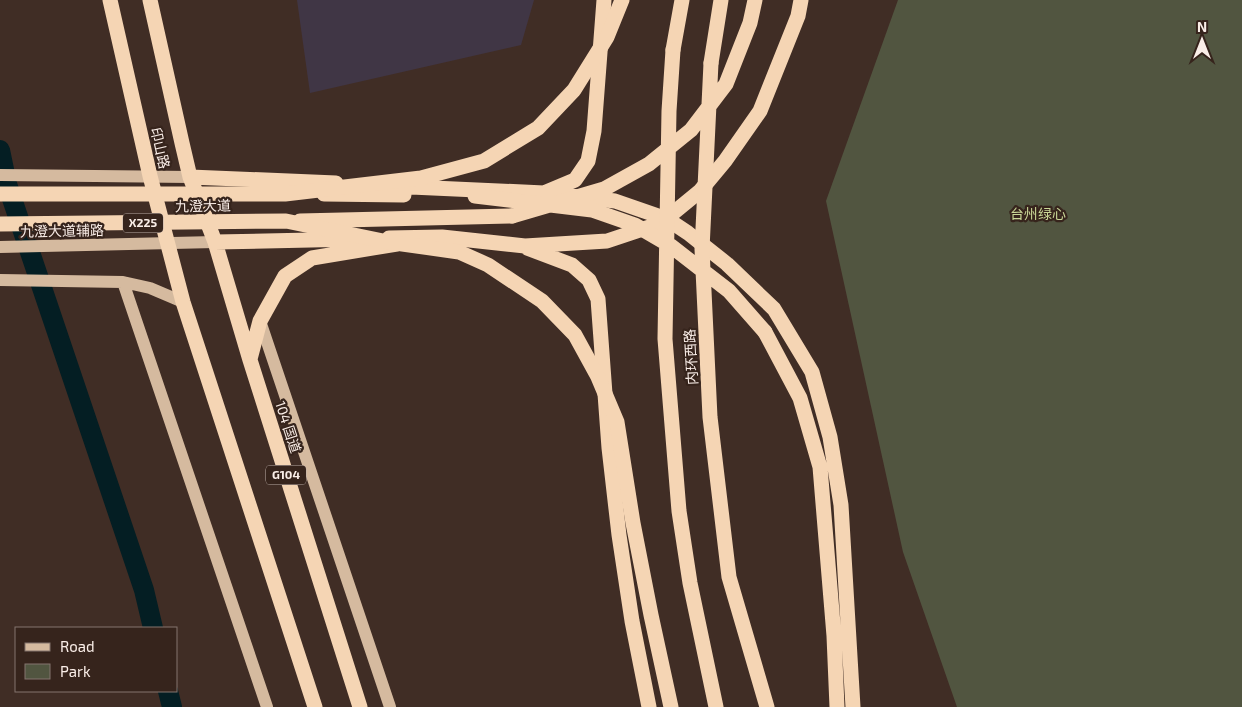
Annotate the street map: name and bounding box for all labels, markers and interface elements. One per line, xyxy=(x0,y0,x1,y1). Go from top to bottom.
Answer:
north arrow xyxy=(1177,15,1227,65)
text: N xyxy=(1197,18,1207,35)
street label: 印山路 xyxy=(147,126,173,170)
street label: 九澄大道 xyxy=(175,197,231,214)
park label: 台州绿心 xyxy=(1010,205,1066,222)
road number: X225 xyxy=(123,214,163,232)
street label: 九澄大道辅路 xyxy=(20,221,104,240)
street label: 内环西路 xyxy=(681,329,700,385)
street label: 104 国道 xyxy=(272,399,305,455)
road number: G104 xyxy=(266,466,306,484)
legend xyxy=(15,627,178,692)
text: Road xyxy=(60,637,95,655)
text: Park xyxy=(60,662,91,680)

